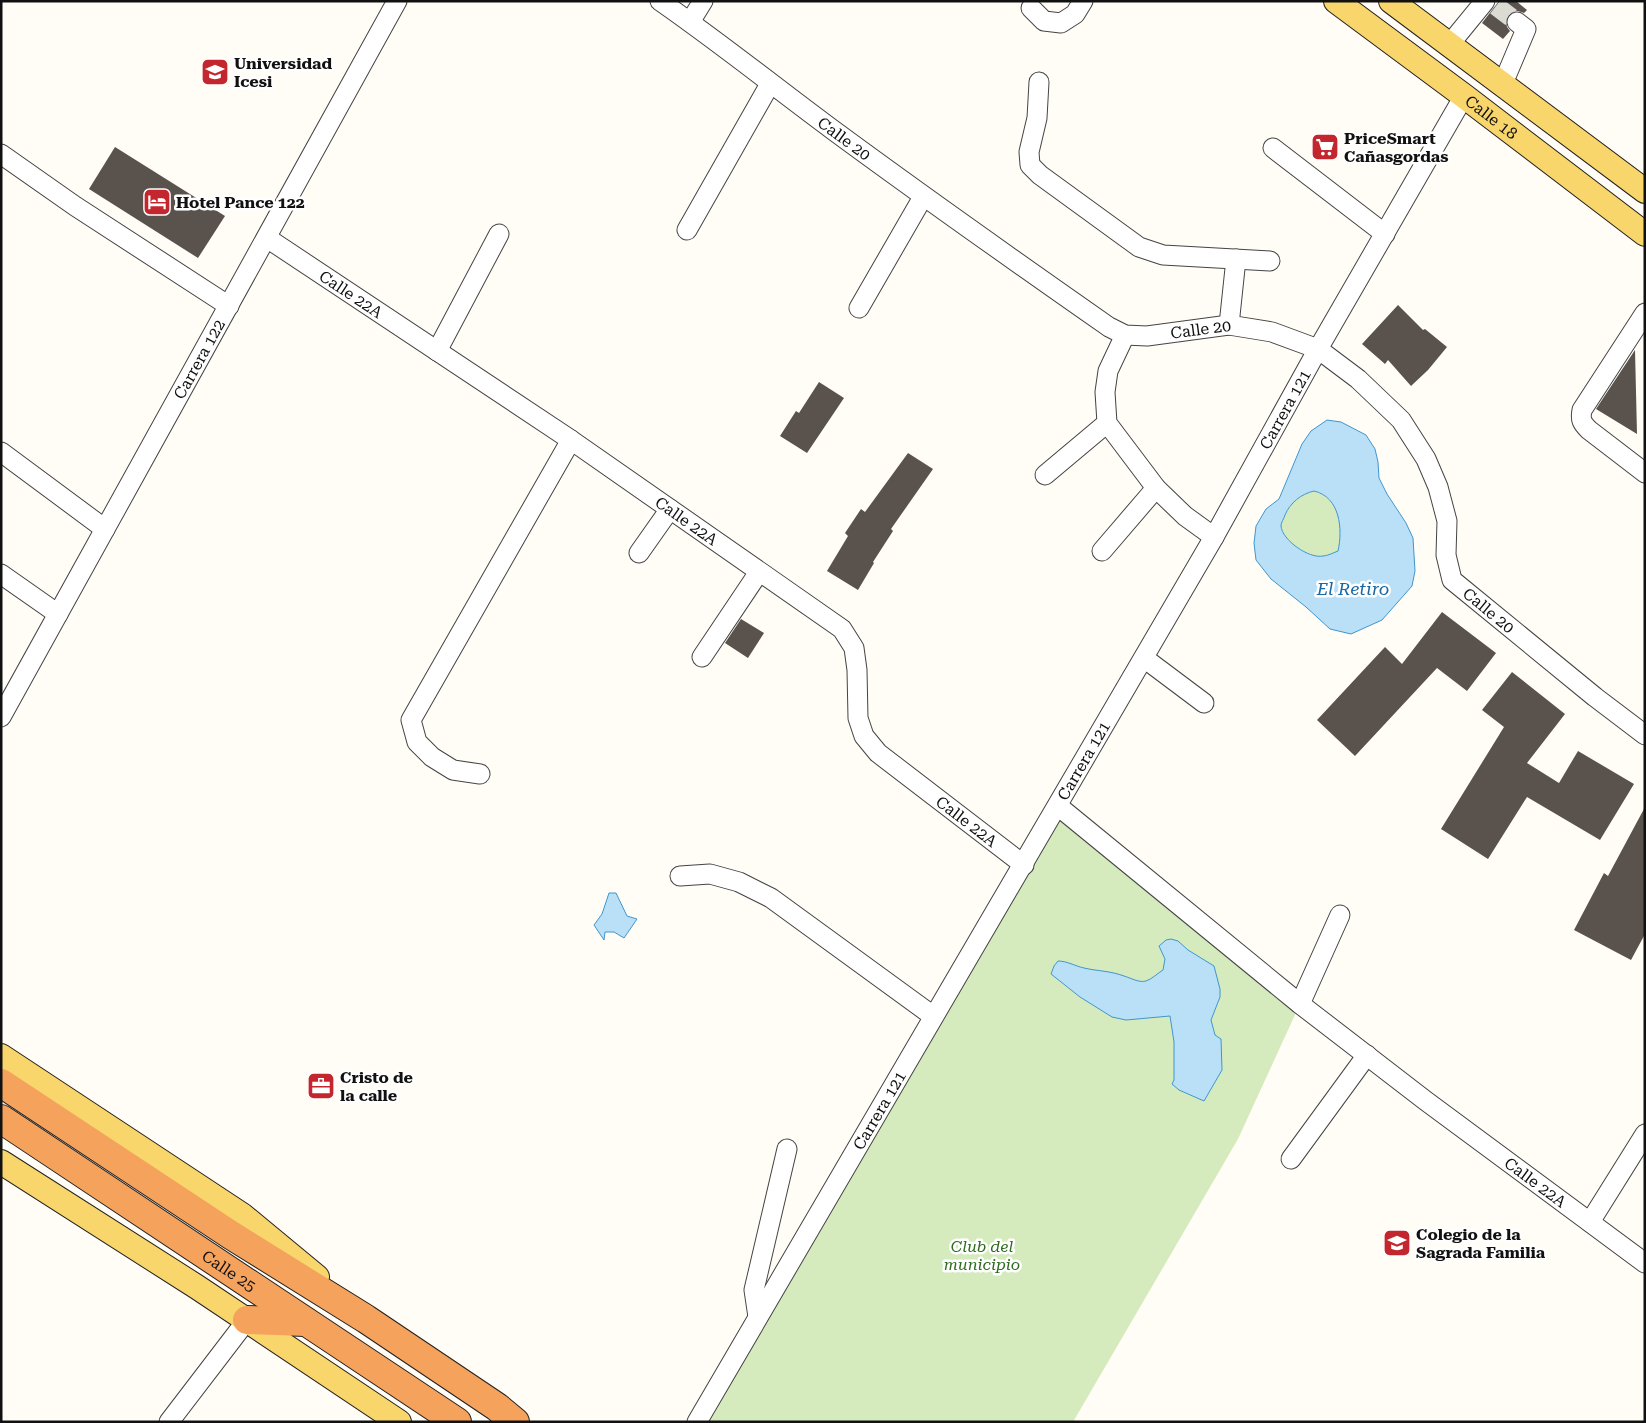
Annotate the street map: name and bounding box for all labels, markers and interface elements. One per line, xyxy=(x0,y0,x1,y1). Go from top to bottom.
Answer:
place label: Universidad Icesi xyxy=(234,54,332,91)
school or university icon: Universidad Icesi xyxy=(200,57,230,87)
street label: Calle 18 xyxy=(1461,91,1521,143)
street label: Calle 20 xyxy=(814,113,874,164)
place label: PriceSmart Cañasgordas xyxy=(1344,129,1449,166)
supermarket icon: PriceSmart Cañasgordas xyxy=(1310,132,1340,162)
hotel icon: Hotel Pance 122 xyxy=(142,187,172,217)
place label: Hotel Pance 122 xyxy=(176,193,305,212)
street label: Calle 22A xyxy=(316,266,387,323)
street label: Carrera 122 xyxy=(170,316,229,402)
street label: Calle 20 xyxy=(1169,316,1232,343)
street label: Carrera 121 xyxy=(1256,366,1315,453)
street label: Calle 22A xyxy=(651,493,722,550)
water label: El Retiro xyxy=(1316,578,1389,599)
street label: Calle 20 xyxy=(1459,584,1518,637)
street label: Carrera 121 xyxy=(1053,718,1114,804)
street label: Calle 22A xyxy=(932,792,1002,851)
place label: Cristo de la calle xyxy=(340,1068,413,1105)
street label: Carrera 121 xyxy=(849,1068,910,1153)
office icon: Cristo de la calle xyxy=(306,1071,336,1101)
street label: Calle 22A xyxy=(1501,1153,1571,1212)
place label: Colegio de la Sagrada Familia xyxy=(1416,1225,1546,1262)
school or university icon: Colegio de la Sagrada Familia xyxy=(1382,1228,1412,1258)
park label: Club del municipio xyxy=(944,1237,1020,1274)
street label: Calle 25 xyxy=(198,1246,260,1296)

